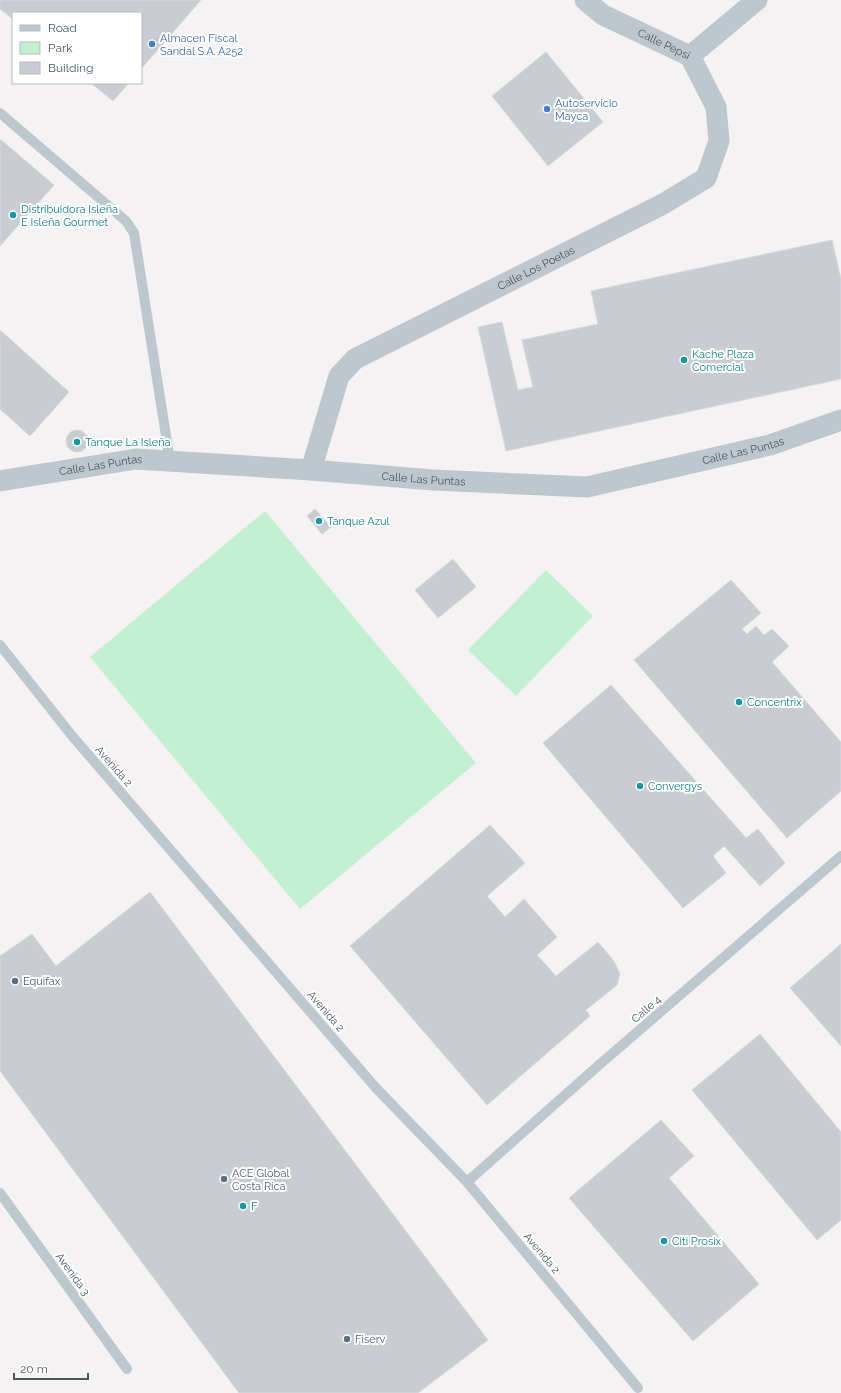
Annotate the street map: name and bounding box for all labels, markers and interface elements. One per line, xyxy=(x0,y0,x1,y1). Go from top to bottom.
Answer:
legend xyxy=(12,12,142,84)
text: Road xyxy=(48,21,77,35)
street label: Calle Pepsi xyxy=(636,26,692,62)
place label: Almacen Fiscal Sandal S.A. A252 xyxy=(160,32,243,58)
marker: Almacen Fiscal Sandal S.A. A252 xyxy=(147,39,157,49)
text: Park xyxy=(48,41,73,55)
text: Building xyxy=(48,61,94,75)
place label: Autoservicio Mayca xyxy=(555,97,618,123)
marker: Autoservicio Mayca xyxy=(542,104,552,114)
place label: Distribuidora Isleña E Isleña Gourmet xyxy=(21,203,118,229)
marker: Distribuidora Isleña E Isleña Gourmet xyxy=(8,210,18,220)
street label: Calle Los Poetas xyxy=(495,244,577,293)
place label: Kache Plaza Comercial xyxy=(692,348,754,374)
marker: Kache Plaza Comercial xyxy=(679,355,689,365)
street label: Calle Las Puntas xyxy=(701,434,786,467)
place label: Tanque La Isleña xyxy=(85,436,171,449)
marker: Tanque La Isleña xyxy=(72,437,82,447)
street label: Calle Las Puntas xyxy=(58,453,143,478)
street label: Calle Las Puntas xyxy=(381,470,466,488)
place label: Tanque Azul xyxy=(327,515,390,528)
marker: Tanque Azul xyxy=(314,516,324,526)
place label: Concentrix xyxy=(747,696,802,709)
marker: Concentrix xyxy=(734,697,744,707)
street label: Avenida 2 xyxy=(93,743,135,789)
place label: Convergys xyxy=(648,780,702,793)
marker: Convergys xyxy=(635,781,645,791)
place label: Equifax xyxy=(23,975,61,988)
marker: Equifax xyxy=(10,976,20,986)
street label: Avenida 2 xyxy=(305,988,347,1034)
street label: Calle 4 xyxy=(629,993,664,1026)
place label: ACE Global Costa Rica xyxy=(232,1167,289,1193)
marker: ACE Global Costa Rica xyxy=(219,1174,229,1184)
place label: F xyxy=(251,1200,258,1213)
marker: F xyxy=(238,1201,248,1211)
street label: Avenida 2 xyxy=(521,1230,563,1277)
place label: Citi Prosix xyxy=(672,1235,722,1248)
marker: Citi Prosix xyxy=(659,1236,669,1246)
street label: Avenida 3 xyxy=(53,1250,92,1298)
place label: Fiserv xyxy=(355,1333,386,1346)
marker: Fiserv xyxy=(342,1334,352,1344)
scale bar xyxy=(14,1355,88,1381)
text: 20 m xyxy=(20,1362,48,1376)

